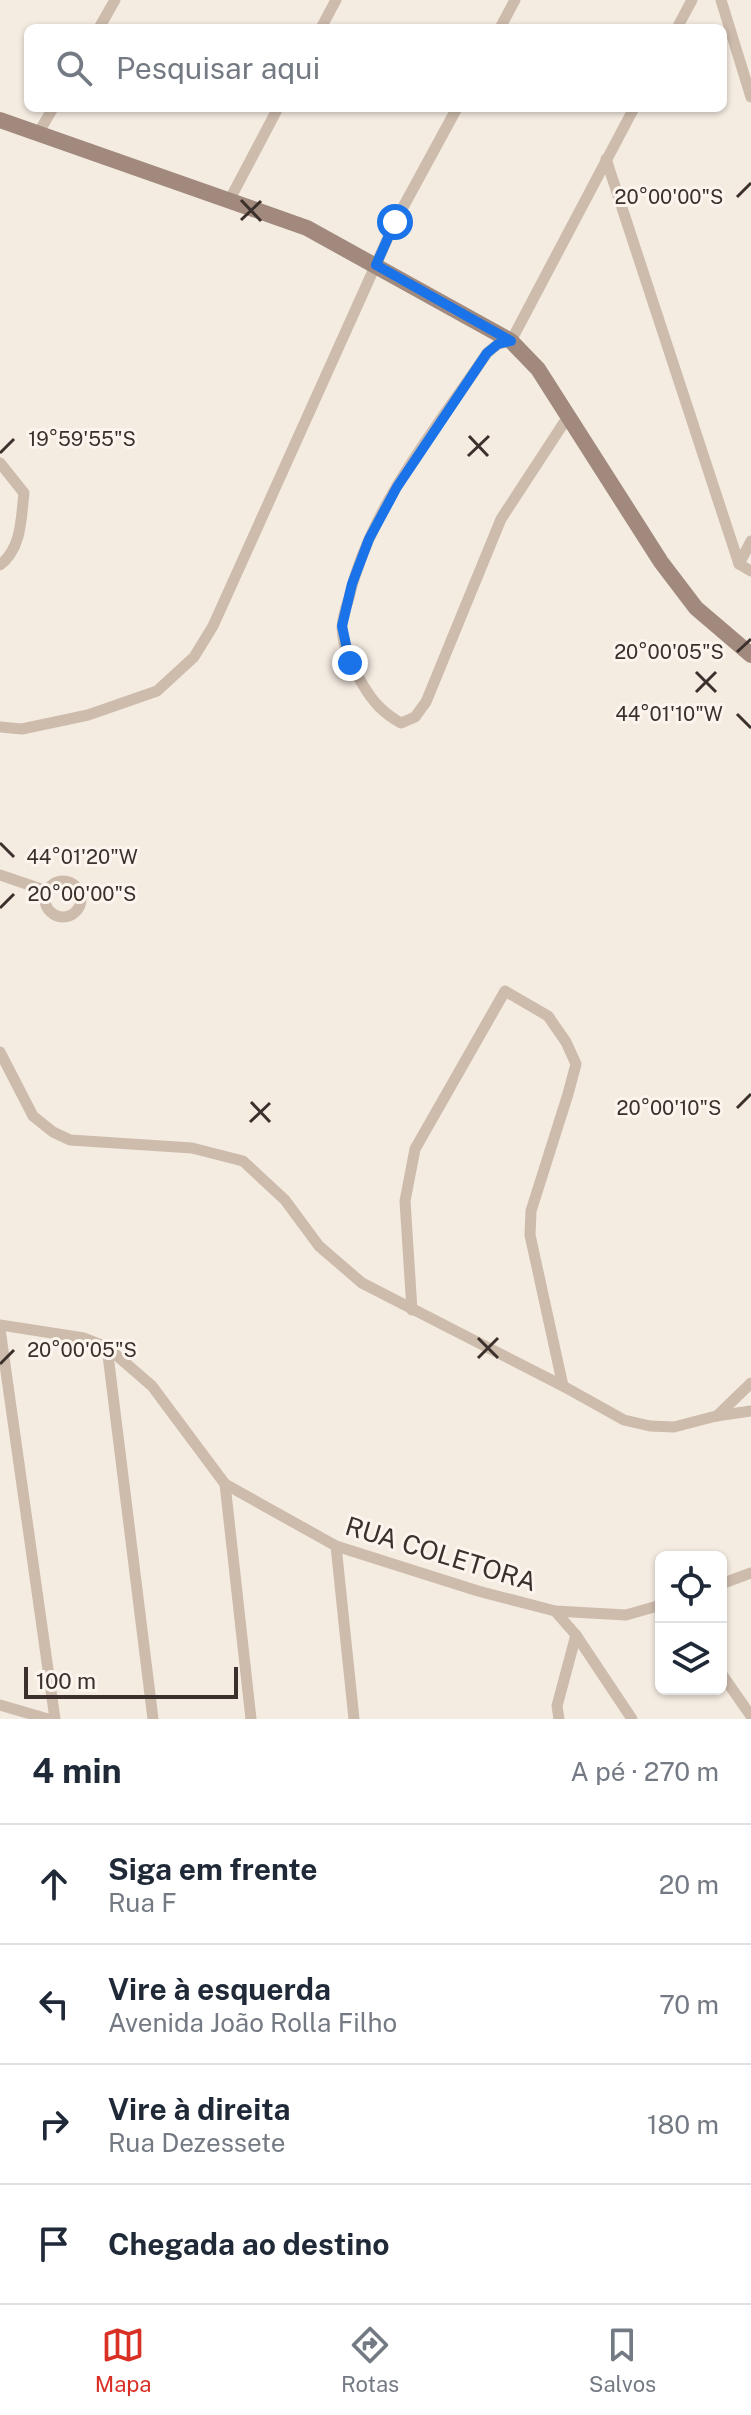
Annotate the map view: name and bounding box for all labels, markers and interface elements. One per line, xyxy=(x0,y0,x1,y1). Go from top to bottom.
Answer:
search box xyxy=(24,24,727,112)
icon: search xyxy=(52,46,96,90)
text: Pesquisar aqui xyxy=(116,50,320,86)
text: 20°00'00"S xyxy=(615,185,724,209)
route start xyxy=(377,204,413,240)
text: 19°59'55"S xyxy=(28,427,136,451)
text: 20°00'05"S xyxy=(614,640,724,664)
route end xyxy=(332,645,368,681)
text: 44°01'10"W xyxy=(615,702,723,726)
text: 44°01'20"W xyxy=(26,845,138,869)
text: 20°00'00"S xyxy=(28,882,137,906)
text: 20°00'10"S xyxy=(616,1096,722,1120)
text: 20°00'05"S xyxy=(27,1338,137,1362)
street label: RUA COLETORA xyxy=(342,1510,540,1597)
map controls xyxy=(655,1551,727,1695)
button: locate xyxy=(655,1551,727,1623)
button: layers xyxy=(655,1623,727,1695)
scale bar xyxy=(24,1663,238,1699)
text: 100 m xyxy=(36,1668,96,1694)
text: 4 min xyxy=(32,1751,122,1791)
text: A pé · 270 m xyxy=(570,1756,719,1787)
text: Siga em frente xyxy=(108,1851,318,1887)
icon: ahead xyxy=(32,1862,76,1906)
text: 20 m xyxy=(659,1869,719,1900)
text: Rua F xyxy=(108,1887,177,1918)
text: Vire à esquerda xyxy=(108,1971,331,2007)
icon: left xyxy=(32,1982,76,2026)
text: 70 m xyxy=(659,1989,719,2020)
text: Avenida João Rolla Filho xyxy=(108,2007,397,2038)
text: Vire à direita xyxy=(108,2091,291,2127)
icon: right xyxy=(32,2102,76,2146)
text: 180 m xyxy=(647,2109,719,2140)
text: Rua Dezessete xyxy=(108,2127,286,2158)
icon: arrive xyxy=(32,2222,76,2266)
text: Chegada ao destino xyxy=(108,2226,389,2262)
tab: Mapa xyxy=(95,2323,151,2397)
tab: Rotas xyxy=(341,2323,399,2397)
tab: Salvos xyxy=(589,2323,656,2397)

